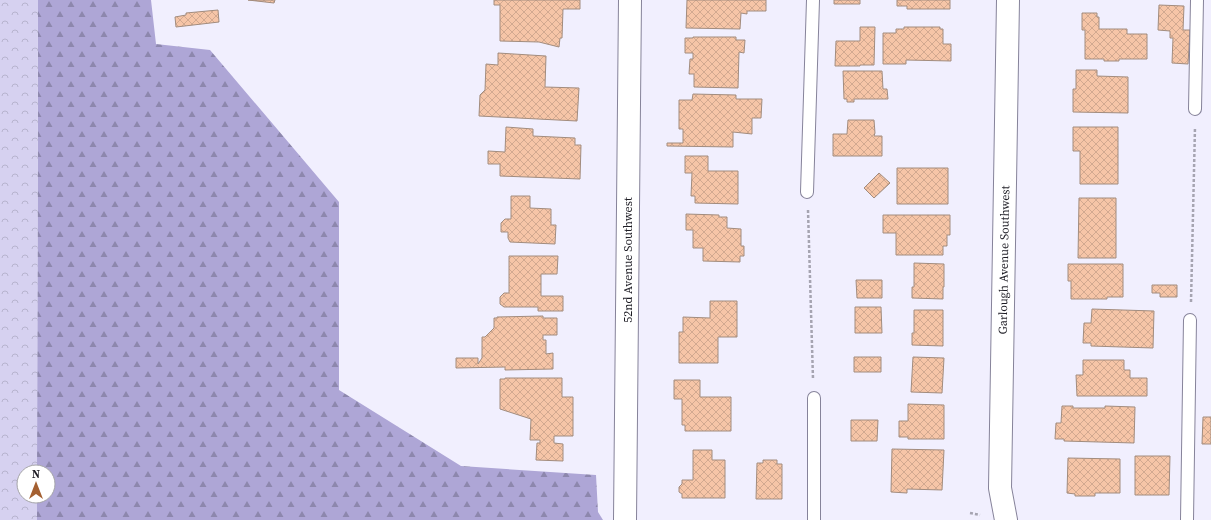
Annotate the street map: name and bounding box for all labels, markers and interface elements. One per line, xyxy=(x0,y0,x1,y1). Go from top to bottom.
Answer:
street label: Garlough Avenue Southwest xyxy=(995,185,1013,335)
street label: 52nd Avenue Southwest xyxy=(620,197,636,323)
north arrow xyxy=(16,464,56,504)
text: N xyxy=(32,467,40,482)

